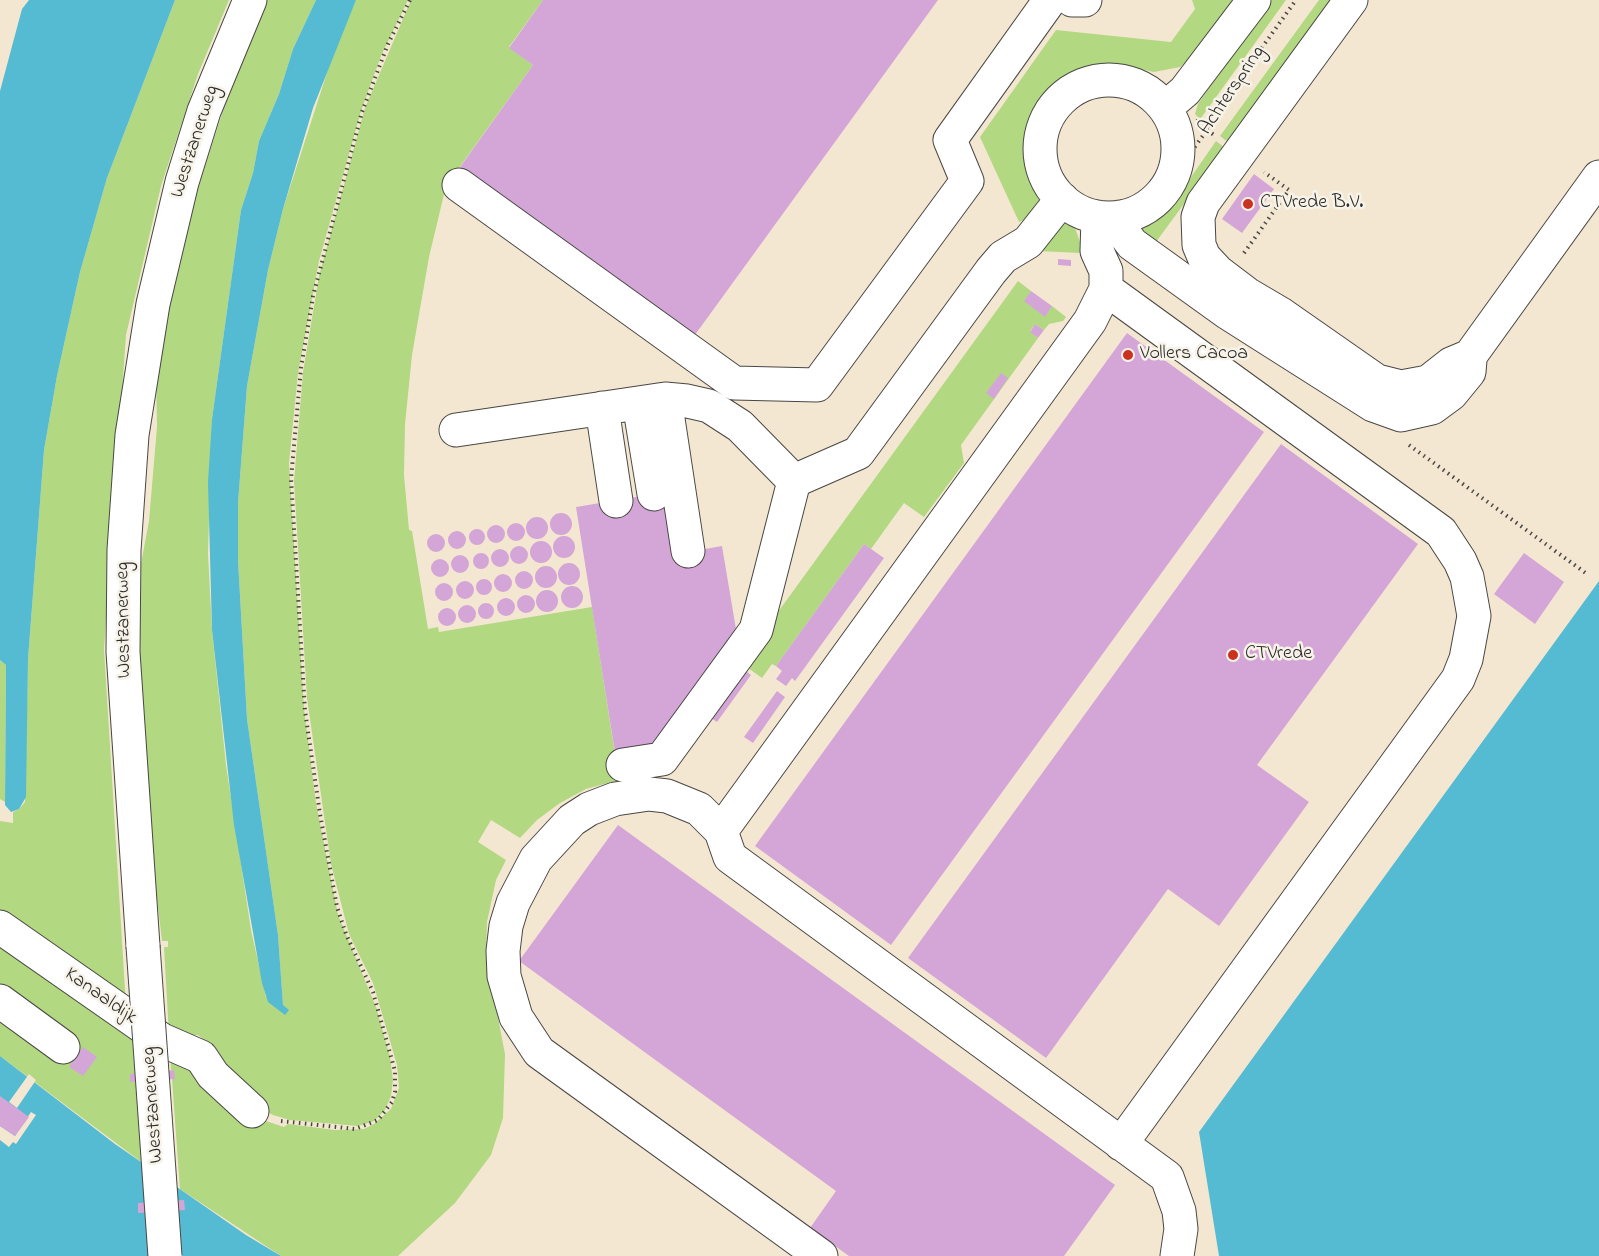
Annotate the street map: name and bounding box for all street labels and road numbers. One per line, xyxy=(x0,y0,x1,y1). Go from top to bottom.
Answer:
street label: Achterspring xyxy=(1194,42,1272,140)
street label: Westzanerweg xyxy=(167,83,225,201)
street label: Westzanerweg xyxy=(112,561,138,679)
street label: Kanaaldijk xyxy=(59,963,141,1031)
street label: Westzanerweg xyxy=(138,1046,170,1164)

